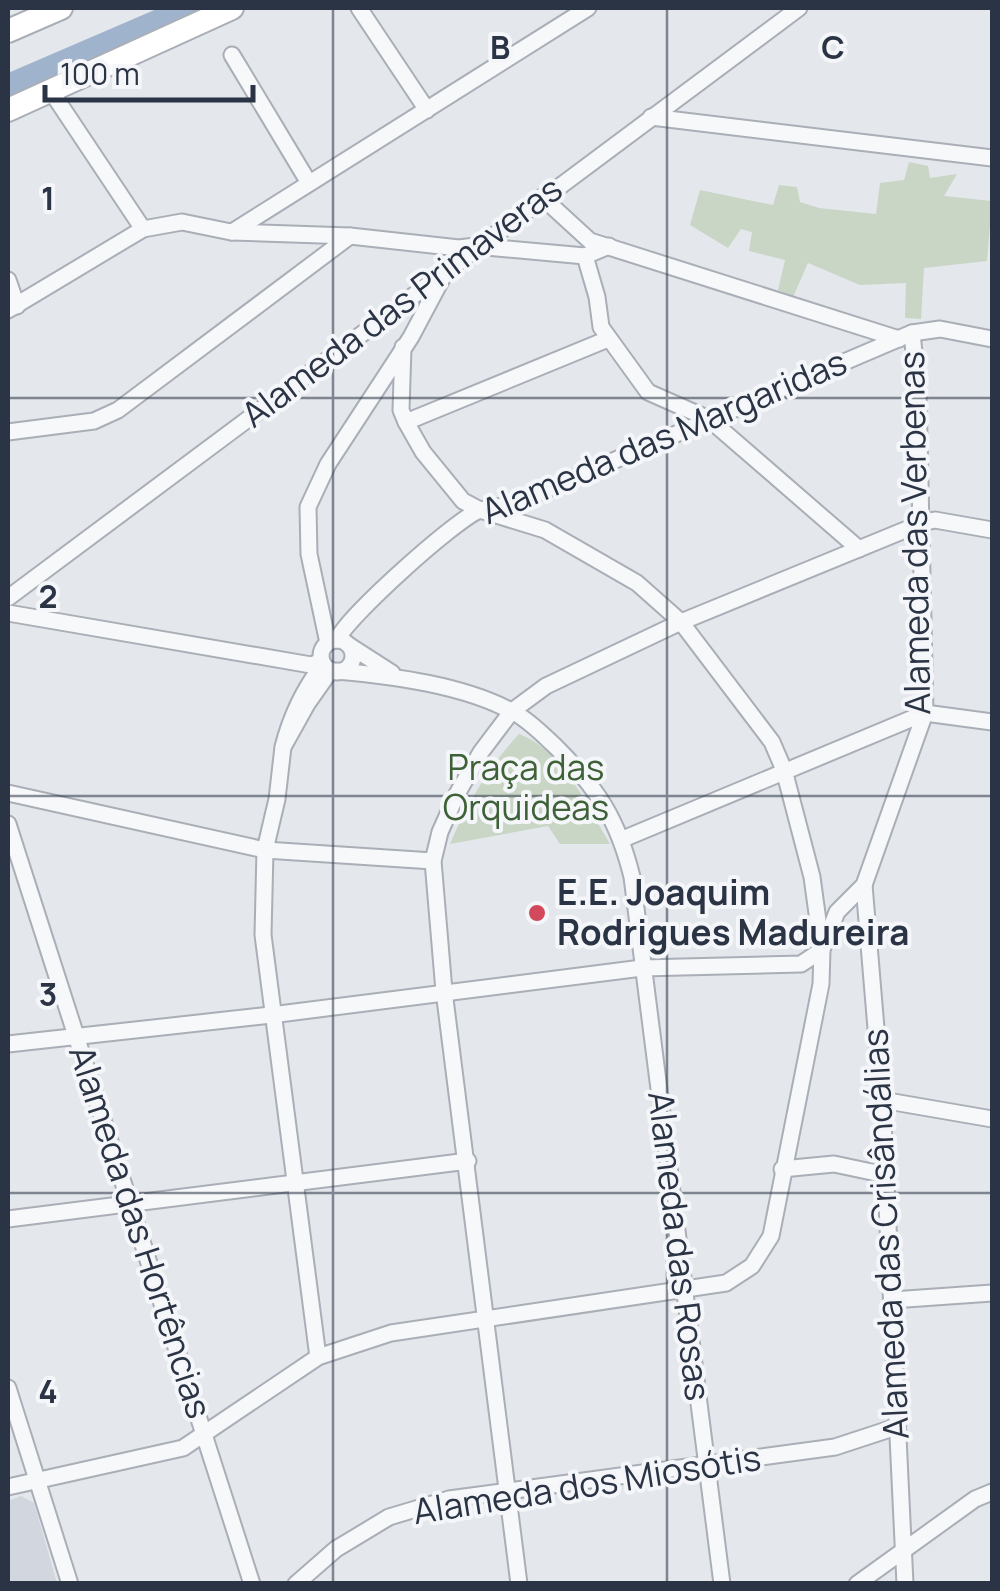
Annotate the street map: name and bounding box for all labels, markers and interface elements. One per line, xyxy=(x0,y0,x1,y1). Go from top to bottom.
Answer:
text: B xyxy=(490,25,510,69)
text: C xyxy=(821,25,845,69)
scale bar xyxy=(45,40,252,102)
text: 100 m xyxy=(60,53,140,94)
street label: Alameda das Primaveras xyxy=(231,165,572,438)
text: 1 xyxy=(41,176,55,220)
street label: Alameda das Margaridas xyxy=(473,337,854,535)
street label: Alameda das Verbenas xyxy=(887,351,941,715)
text: 2 xyxy=(38,574,58,618)
park label: Praça das Orquideas xyxy=(443,743,609,831)
place label: E.E. Joaquim Rodrigues Madureira xyxy=(557,868,909,956)
marker: E.E. Joaquim Rodrigues Madureira xyxy=(526,902,548,924)
text: 3 xyxy=(39,972,57,1016)
street label: Alameda das Crisândálias xyxy=(850,1027,920,1441)
street label: Alameda das Hortências xyxy=(58,1039,224,1424)
street label: Alameda das Rosas xyxy=(637,1088,723,1403)
text: 4 xyxy=(38,1369,58,1413)
street label: Alameda dos Miosótis xyxy=(410,1433,764,1535)

